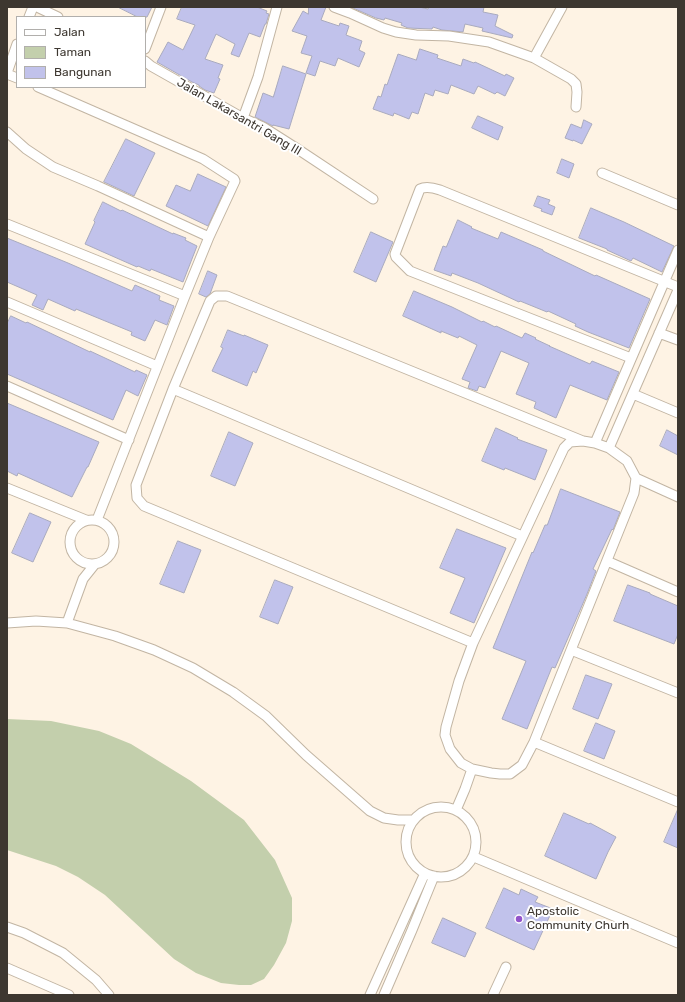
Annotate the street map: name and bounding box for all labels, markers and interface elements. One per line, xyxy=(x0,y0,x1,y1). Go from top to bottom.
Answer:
legend xyxy=(16,16,146,88)
text: Jalan xyxy=(54,25,85,39)
text: Taman xyxy=(54,45,91,59)
text: Bangunan xyxy=(54,65,111,79)
street label: Jalan Lakarsantri Gang III xyxy=(174,75,304,159)
place label: Apostolic Community Churh xyxy=(527,905,629,933)
marker: Apostolic Community Churh xyxy=(514,914,524,924)

